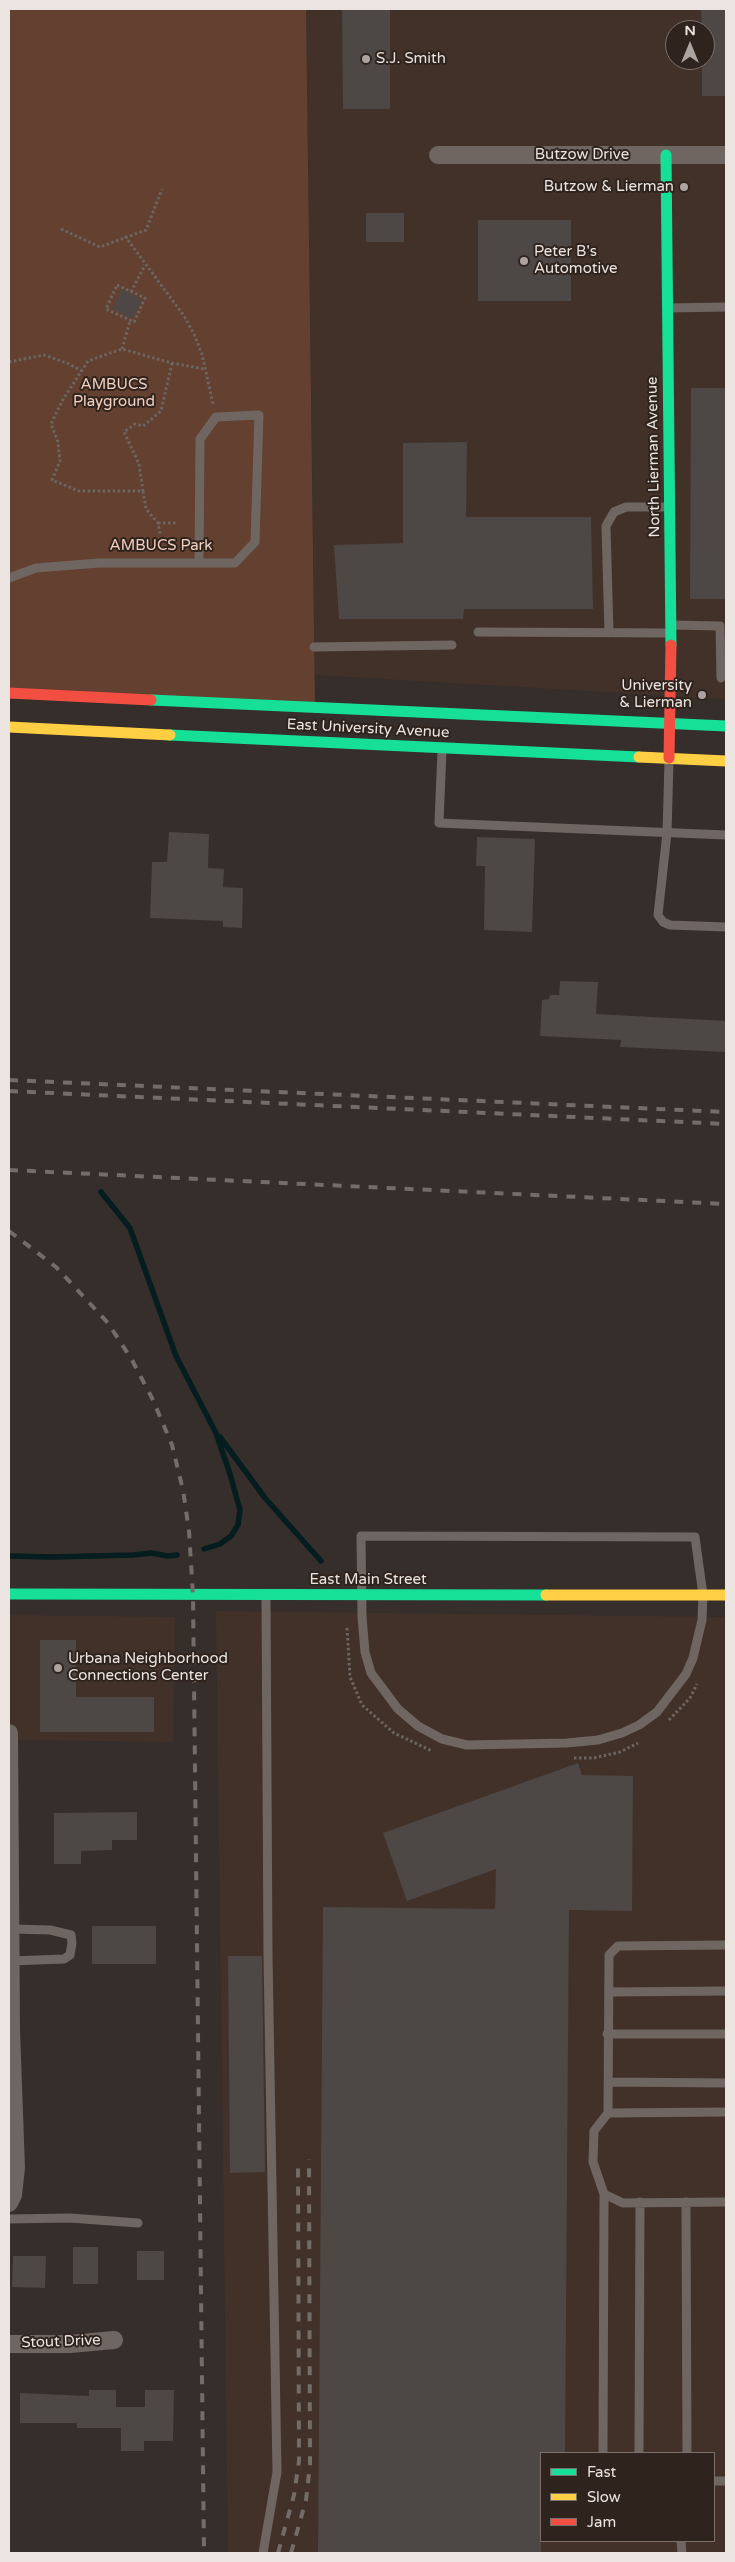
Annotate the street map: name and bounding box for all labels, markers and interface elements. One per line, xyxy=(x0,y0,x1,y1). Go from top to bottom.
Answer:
north arrow xyxy=(665,20,715,70)
text: N xyxy=(684,22,696,39)
place label: S.J. Smith xyxy=(376,50,446,68)
marker: S.J. Smith xyxy=(360,53,372,65)
street label: Butzow Drive xyxy=(535,146,629,164)
place label: Butzow & Lierman xyxy=(544,178,674,196)
marker: Butzow & Lierman xyxy=(678,181,690,193)
place label: Peter B's Automotive xyxy=(534,243,617,278)
marker: Peter B's Automotive xyxy=(518,255,530,267)
park label: AMBUCS Playground xyxy=(73,376,155,411)
street label: North Lierman Avenue xyxy=(644,376,664,538)
park label: AMBUCS Park xyxy=(109,537,213,555)
place label: University & Lierman xyxy=(619,677,692,712)
marker: University & Lierman xyxy=(696,689,708,701)
street label: East University Avenue xyxy=(286,716,450,742)
street label: East Main Street xyxy=(309,1571,427,1589)
place label: Urbana Neighborhood Connections Center xyxy=(68,1650,228,1685)
marker: Urbana Neighborhood Connections Center xyxy=(52,1662,64,1674)
street label: Stout Drive xyxy=(21,2332,101,2352)
legend xyxy=(540,2452,715,2542)
text: Fast xyxy=(587,2463,616,2481)
text: Slow xyxy=(587,2488,621,2506)
text: Jam xyxy=(587,2513,616,2531)

